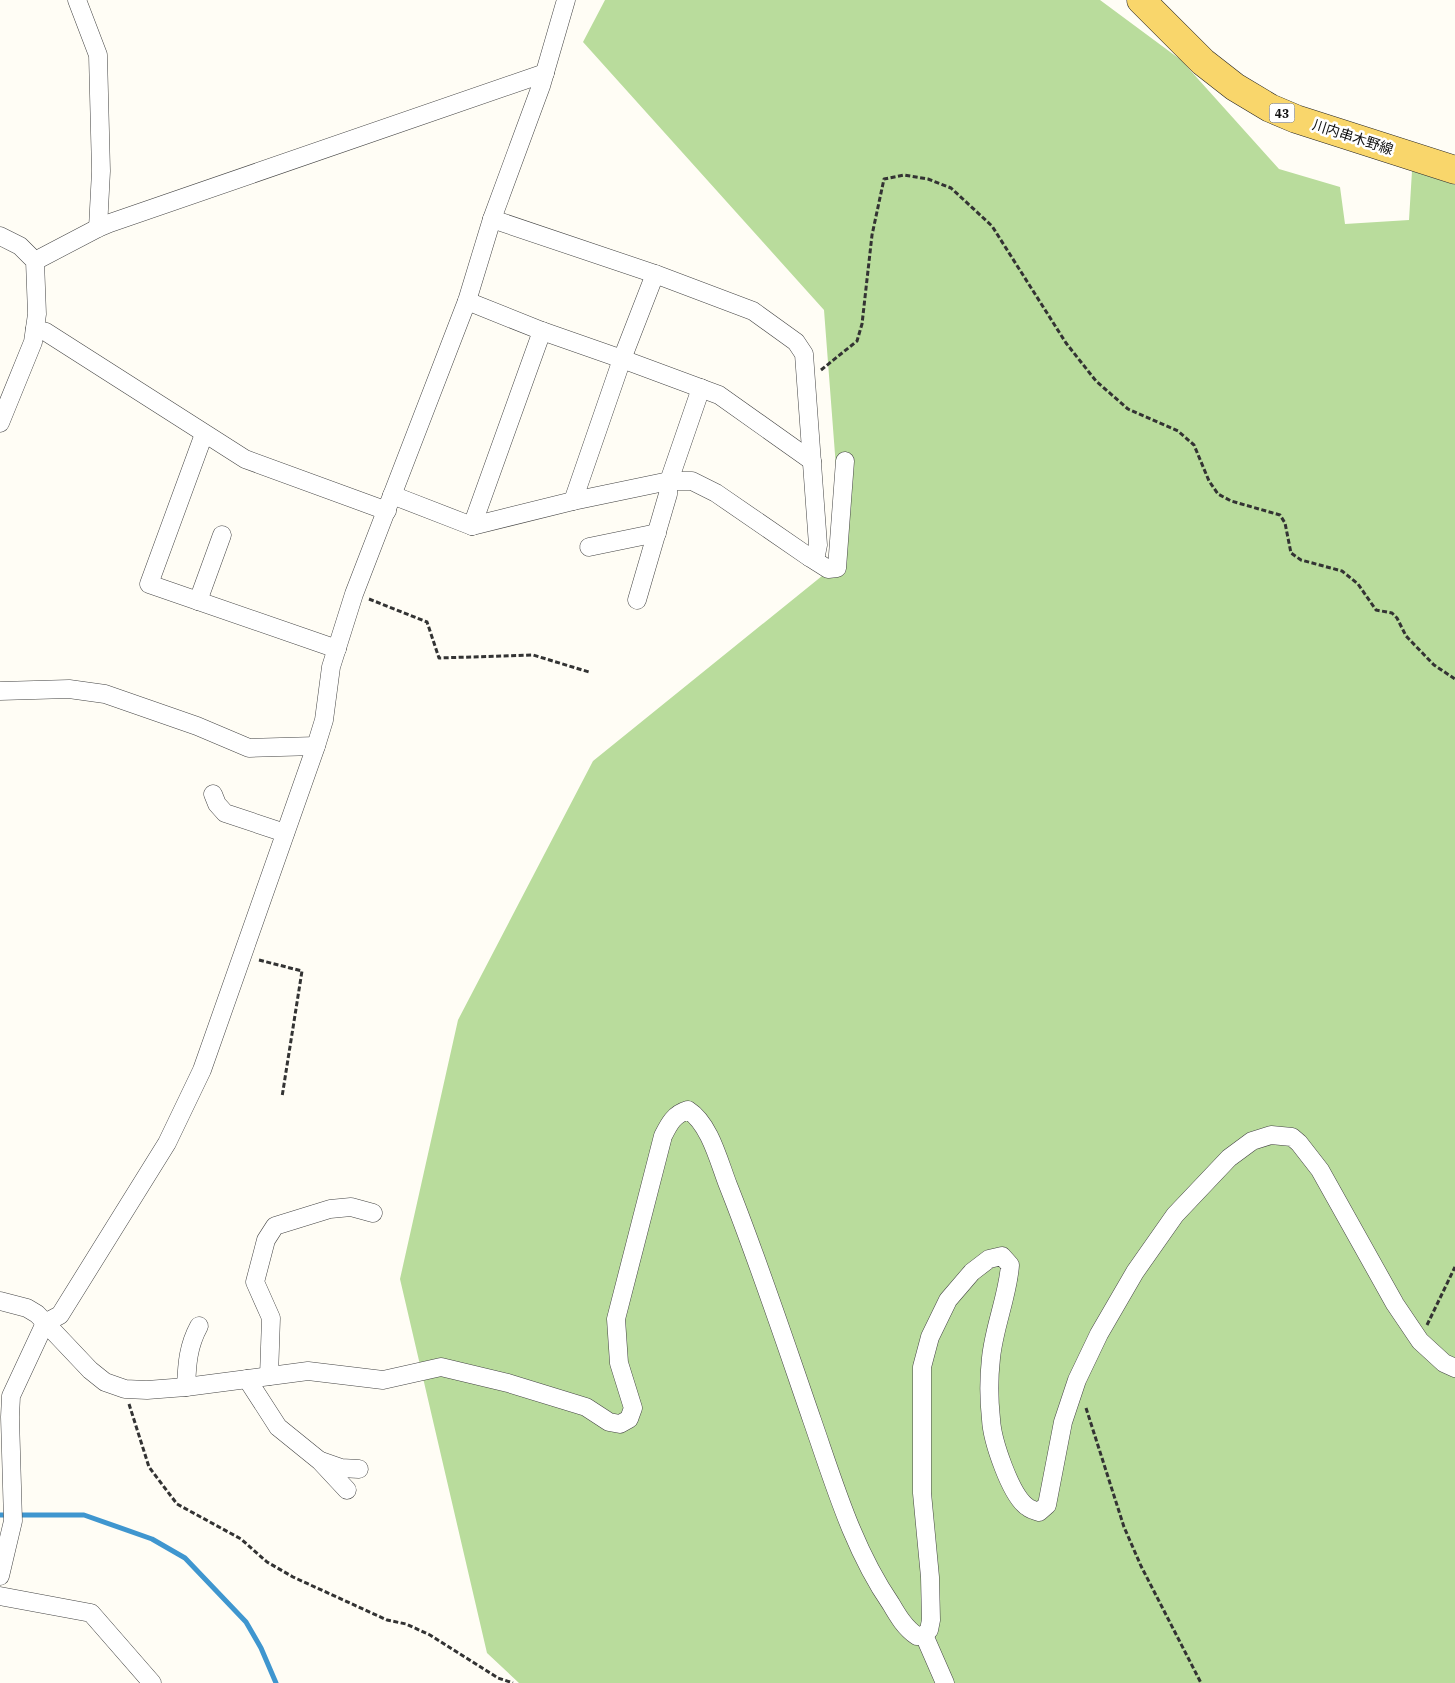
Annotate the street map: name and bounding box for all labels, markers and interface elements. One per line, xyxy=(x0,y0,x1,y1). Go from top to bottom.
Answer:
road number: 43 xyxy=(1270,104,1294,122)
street label: 川内串木野線 xyxy=(1310,115,1396,159)

